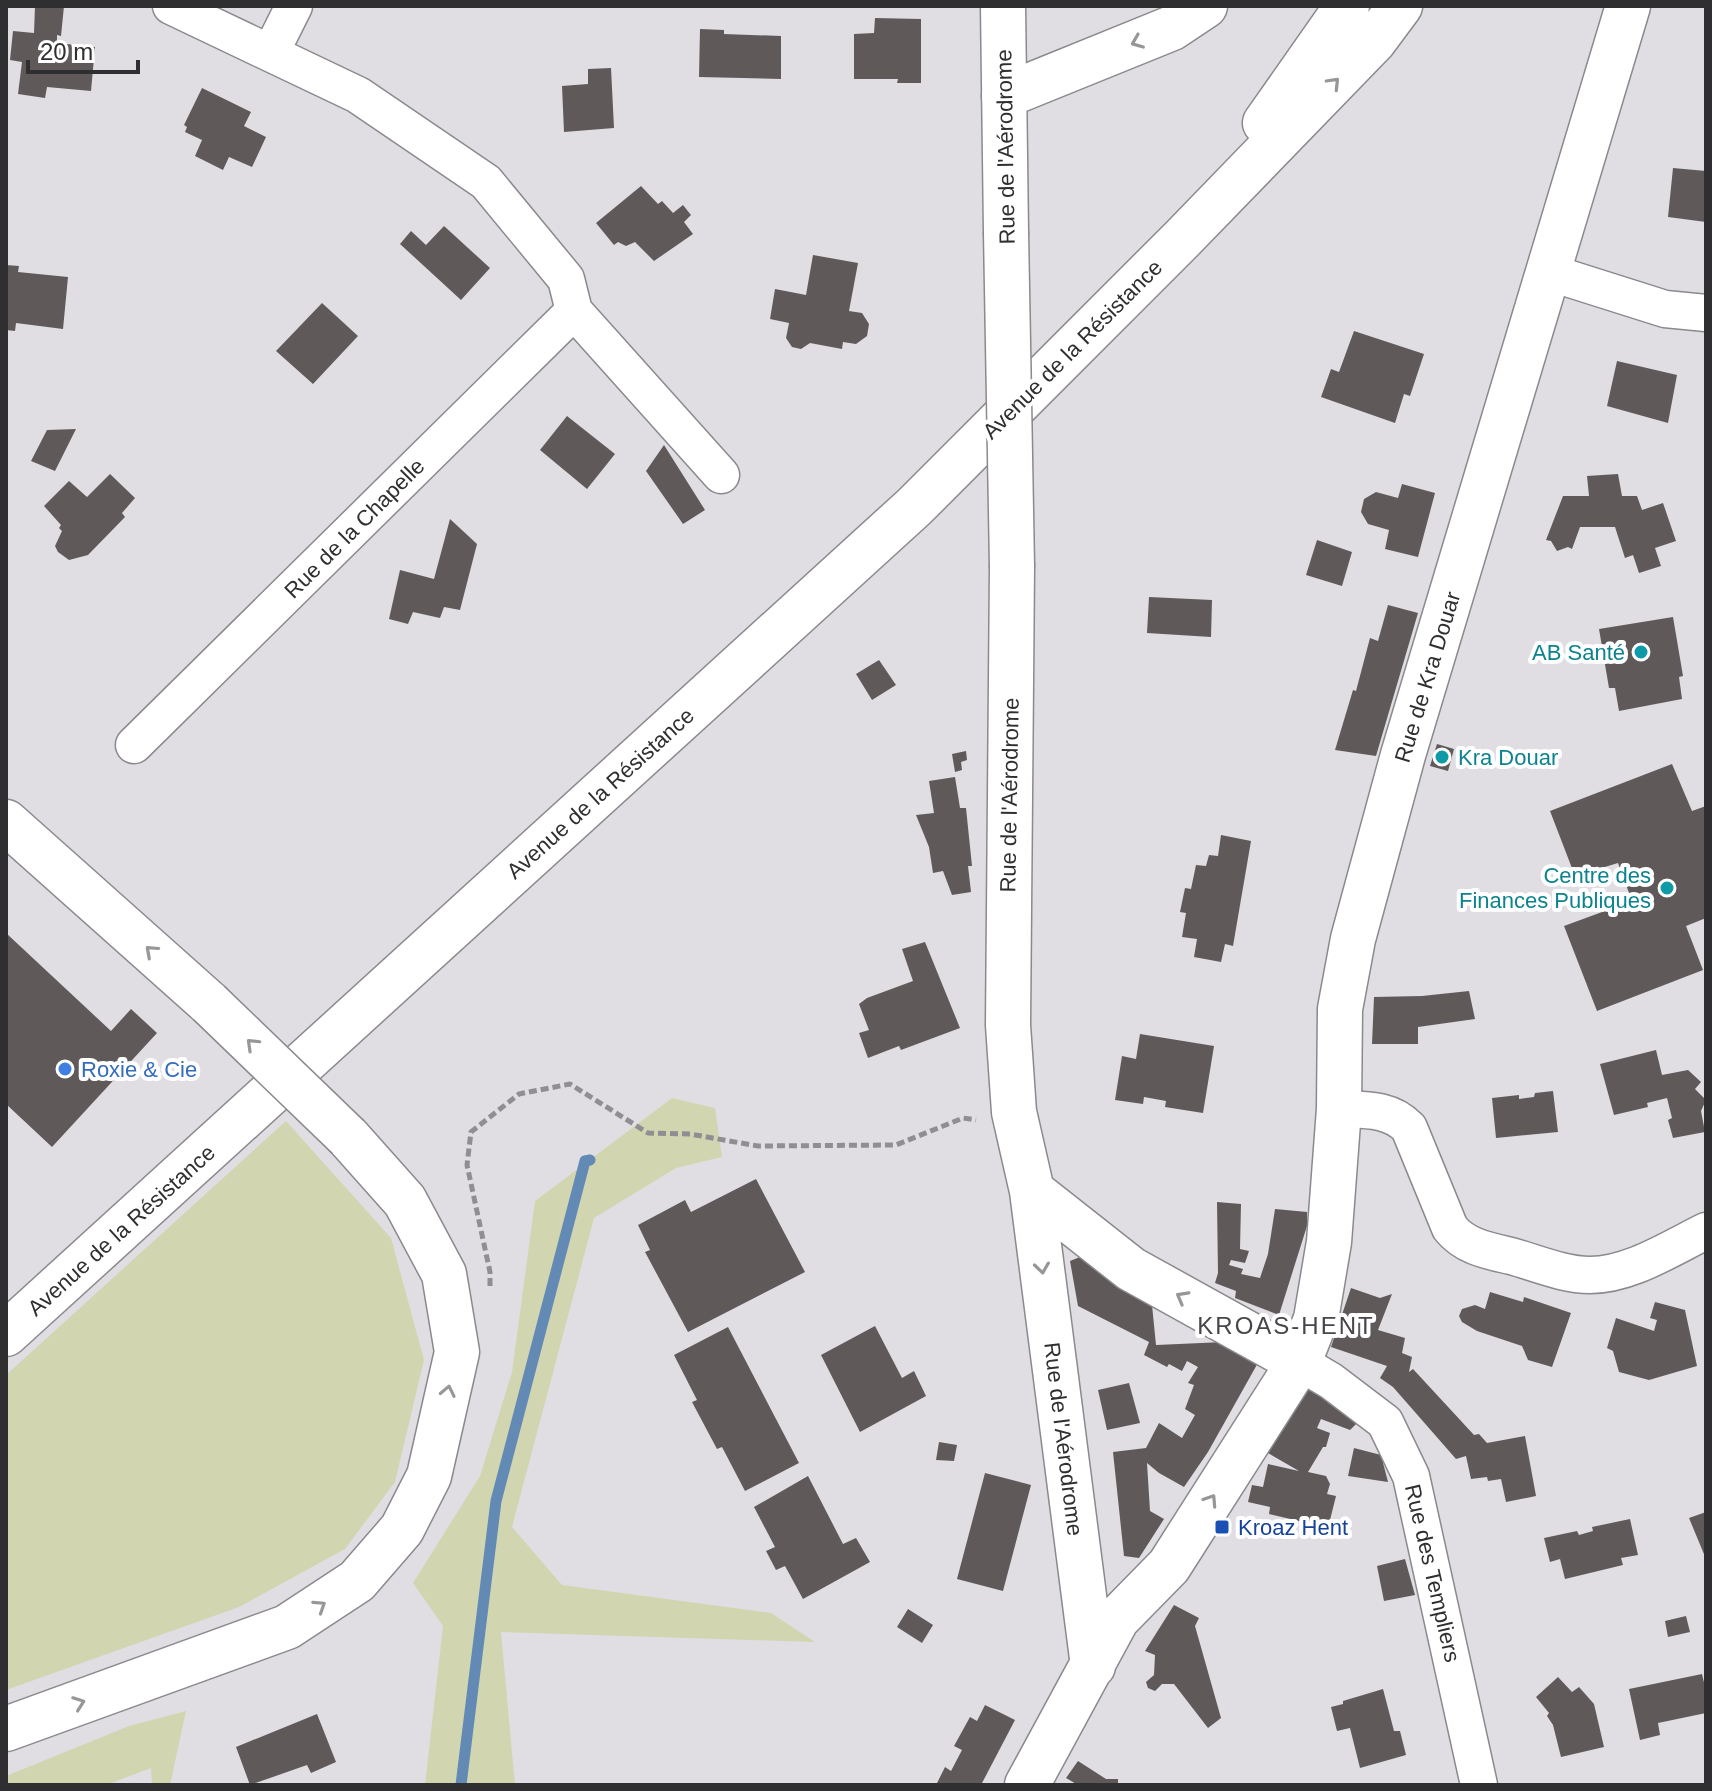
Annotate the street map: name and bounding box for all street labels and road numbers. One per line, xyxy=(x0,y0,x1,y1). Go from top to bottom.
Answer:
street label: Rue de l'Aérodrome xyxy=(991,49,1020,245)
street label: Avenue de la Résistance xyxy=(978,255,1167,444)
street label: Rue de la Chapelle xyxy=(279,453,429,603)
street label: Rue de Kra Douar xyxy=(1390,589,1465,766)
street label: Rue de l'Aérodrome xyxy=(995,697,1024,893)
street label: Avenue de la Résistance xyxy=(502,703,699,884)
street label: Avenue de la Résistance xyxy=(23,1140,220,1321)
street label: Rue de l'Aérodrome xyxy=(1039,1341,1088,1537)
street label: Rue des Templiers xyxy=(1400,1482,1465,1664)

